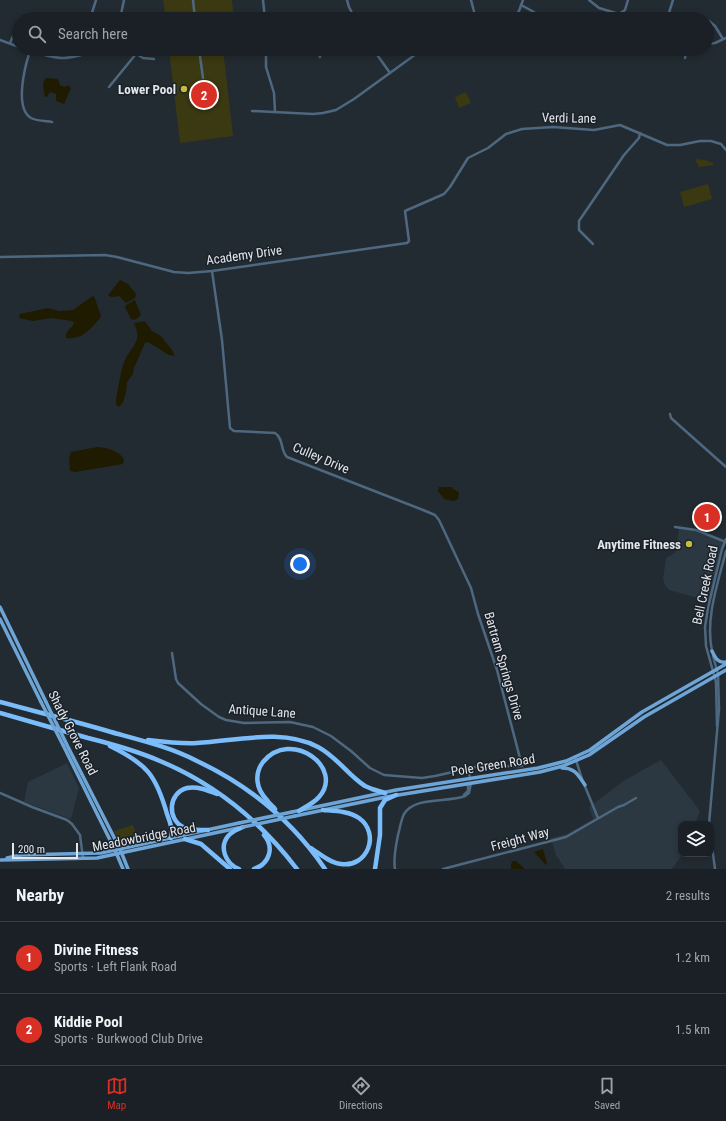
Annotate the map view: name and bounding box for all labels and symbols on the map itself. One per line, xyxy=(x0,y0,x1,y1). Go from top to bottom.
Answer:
pin: 2 xyxy=(191,80,217,110)
place label: Lower Pool xyxy=(118,82,176,97)
marker: Lower Pool xyxy=(179,84,189,94)
street label: Verdi Lane xyxy=(542,110,596,126)
street label: Academy Drive xyxy=(205,242,283,268)
street label: Culley Drive xyxy=(290,439,352,477)
pin: 1 xyxy=(694,502,720,532)
place label: Anytime Fitness xyxy=(597,537,681,552)
marker: Anytime Fitness xyxy=(684,539,694,549)
street label: Bell Creek Road xyxy=(689,544,721,626)
your location xyxy=(290,554,310,574)
street label: Bartram Springs Drive xyxy=(481,610,527,722)
street label: Shady Grove Road xyxy=(45,688,101,778)
street label: Antique Lane xyxy=(228,701,296,721)
street label: Pole Green Road xyxy=(450,751,536,779)
street label: Meadowbridge Road xyxy=(91,820,197,854)
street label: Freight Way xyxy=(489,824,551,854)
scale bar xyxy=(12,841,78,860)

